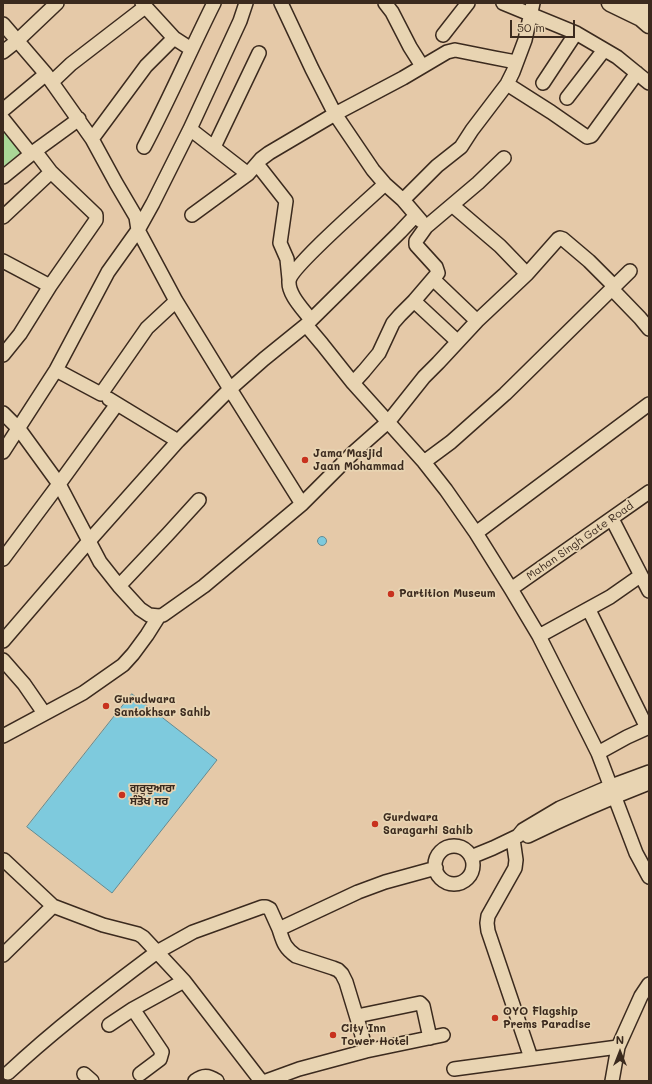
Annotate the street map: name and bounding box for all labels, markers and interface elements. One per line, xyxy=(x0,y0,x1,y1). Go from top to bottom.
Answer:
scale bar xyxy=(512,12,577,38)
text: 50 m xyxy=(517,19,545,35)
place label: Jama Masjid Jaan Mohammad xyxy=(313,447,404,473)
marker: Jama Masjid Jaan Mohammad xyxy=(300,455,310,465)
street label: Mahan Singh Gate Road xyxy=(524,499,636,583)
place label: Partition Museum xyxy=(399,587,495,601)
marker: Partition Museum xyxy=(386,589,396,599)
place label: Gurudwara Santokhsar Sahib xyxy=(114,693,211,719)
marker: Gurudwara Santokhsar Sahib xyxy=(101,701,111,711)
place label: ਗੁਰੂਦੁਆਰਾ ਸੰਤੋਖ ਸਰ xyxy=(130,782,175,808)
marker: ਗੁਰੂਦੁਆਰਾ ਸੰਤੋਖ ਸਰ xyxy=(117,790,127,800)
place label: Gurdwara Saragarhi Sahib xyxy=(383,811,473,837)
marker: Gurdwara Saragarhi Sahib xyxy=(370,819,380,829)
place label: OYO Flagship Prems Paradise xyxy=(503,1005,591,1031)
marker: OYO Flagship Prems Paradise xyxy=(490,1013,500,1023)
place label: City Inn Tower Hotel xyxy=(341,1022,409,1048)
marker: City Inn Tower Hotel xyxy=(328,1030,338,1040)
north arrow xyxy=(600,1032,640,1072)
text: N xyxy=(616,1032,624,1047)

